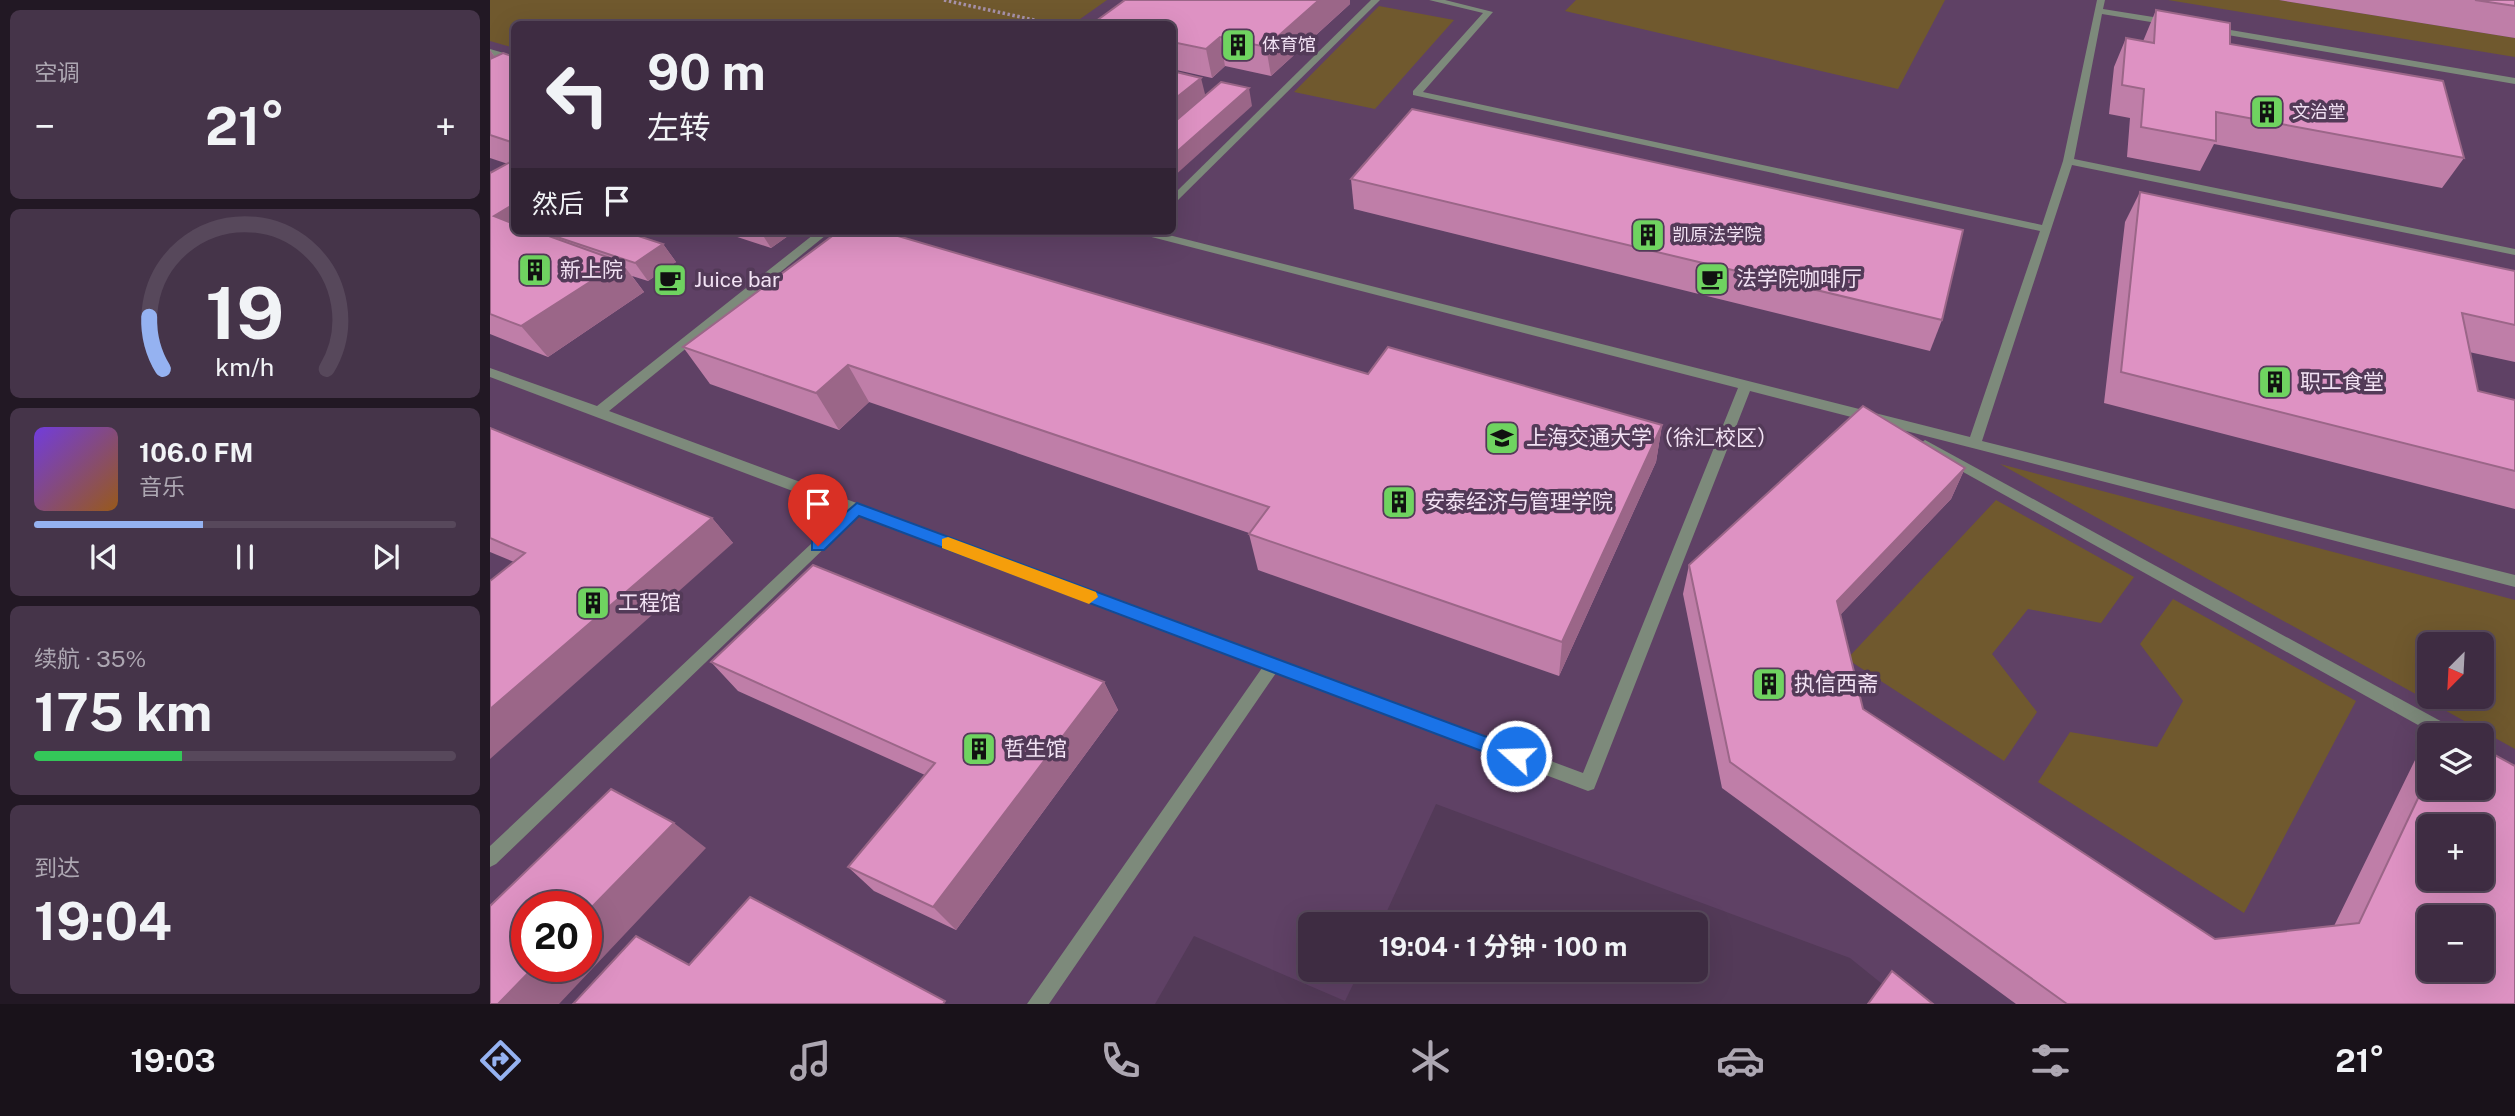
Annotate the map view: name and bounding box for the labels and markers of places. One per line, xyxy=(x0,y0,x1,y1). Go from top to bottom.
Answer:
building icon: 体育馆 xyxy=(1219,26,1257,64)
place label: 体育馆 xyxy=(1262,34,1316,55)
building icon: 文治堂 xyxy=(2248,93,2286,131)
place label: 文治堂 xyxy=(2292,101,2346,122)
building icon: 凯原法学院 xyxy=(1629,216,1667,254)
place label: 凯原法学院 xyxy=(1672,224,1762,245)
building icon: 新上院 xyxy=(516,251,554,289)
place label: 新上院 xyxy=(560,257,623,282)
cafe icon: 法学院咖啡厅 xyxy=(1693,260,1731,298)
cafe icon: Juice bar xyxy=(651,261,689,299)
place label: 法学院咖啡厅 xyxy=(1736,266,1862,291)
place label: Juice bar xyxy=(694,267,780,292)
building icon: 职工食堂 xyxy=(2256,363,2294,401)
place label: 职工食堂 xyxy=(2300,369,2384,394)
school or university icon: 上海交通大学（徐汇校区） xyxy=(1483,419,1521,457)
place label: 上海交通大学（徐汇校区） xyxy=(1526,425,1778,450)
pin xyxy=(788,474,848,546)
building icon: 安泰经济与管理学院 xyxy=(1380,483,1418,521)
place label: 安泰经济与管理学院 xyxy=(1424,489,1613,514)
building icon: 工程馆 xyxy=(574,584,612,622)
place label: 工程馆 xyxy=(618,590,681,615)
building icon: 执信西斋 xyxy=(1750,665,1788,703)
place label: 执信西斋 xyxy=(1794,671,1878,696)
building icon: 哲生馆 xyxy=(960,730,998,768)
place label: 哲生馆 xyxy=(1004,736,1067,761)

